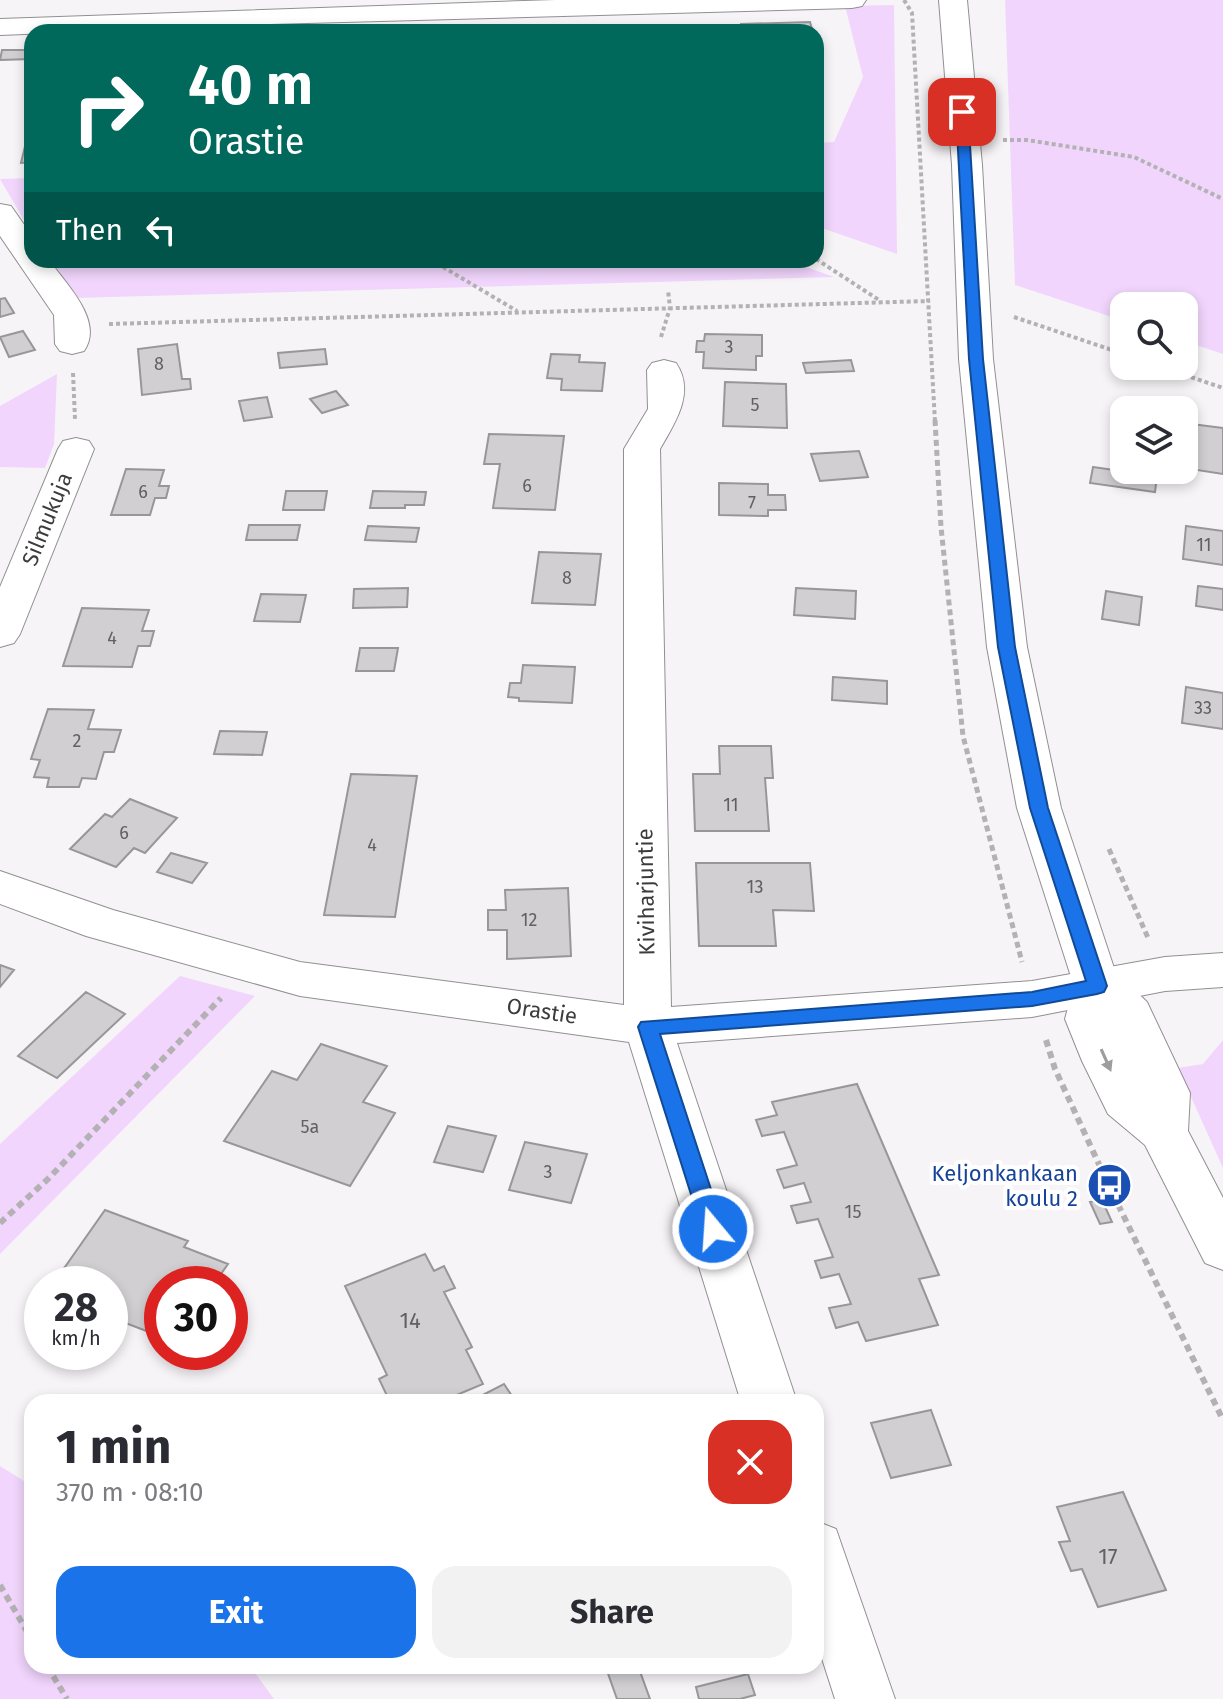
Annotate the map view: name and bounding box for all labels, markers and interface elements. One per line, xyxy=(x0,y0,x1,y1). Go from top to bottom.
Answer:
text: 40 m xyxy=(188,52,313,119)
icon: right xyxy=(56,56,160,160)
pin xyxy=(928,78,996,146)
icon: arrive xyxy=(940,90,984,134)
text: Orastie xyxy=(188,120,304,164)
icon: left xyxy=(139,208,183,252)
text: Then xyxy=(56,212,123,248)
map controls xyxy=(1110,292,1198,484)
button: search xyxy=(1110,292,1198,380)
house number: 3 xyxy=(725,336,733,358)
house number: 8 xyxy=(154,353,164,375)
house number: 5 xyxy=(750,394,760,416)
button: layers xyxy=(1110,396,1198,484)
street label: Silmukuja xyxy=(16,468,78,570)
house number: 6 xyxy=(522,475,532,497)
house number: 6 xyxy=(138,481,148,503)
house number: 7 xyxy=(748,492,756,514)
house number: 11 xyxy=(1196,534,1212,556)
house number: 8 xyxy=(562,567,572,589)
house number: 4 xyxy=(107,627,117,649)
house number: 33 xyxy=(1194,697,1212,719)
house number: 2 xyxy=(73,730,82,752)
house number: 11 xyxy=(723,794,739,816)
house number: 6 xyxy=(119,822,129,844)
street label: Kiviharjuntie xyxy=(631,828,661,956)
house number: 4 xyxy=(367,834,377,856)
house number: 13 xyxy=(747,876,763,898)
house number: 12 xyxy=(521,909,537,931)
street label: Orastie xyxy=(505,992,579,1030)
one-way arrow xyxy=(1099,1048,1112,1072)
house number: 5a xyxy=(301,1116,319,1138)
place label: Keljonkankaan koulu 2 xyxy=(932,1160,1078,1212)
house number: 3 xyxy=(544,1161,552,1183)
bus stop icon: Keljonkankaan koulu 2 xyxy=(1085,1162,1133,1210)
position arrow xyxy=(671,1187,755,1271)
house number: 15 xyxy=(845,1201,861,1223)
speed limit sign: 30 xyxy=(144,1266,248,1370)
text: 28 xyxy=(54,1284,98,1332)
house number: 14 xyxy=(399,1307,421,1334)
text: km/h xyxy=(51,1326,101,1350)
text: 1 min xyxy=(56,1418,171,1476)
button: close xyxy=(708,1420,792,1504)
text: 370 m · 08:10 xyxy=(56,1477,204,1508)
house number: 17 xyxy=(1098,1543,1118,1570)
button: Exit xyxy=(56,1566,416,1658)
button: Share xyxy=(432,1566,792,1658)

